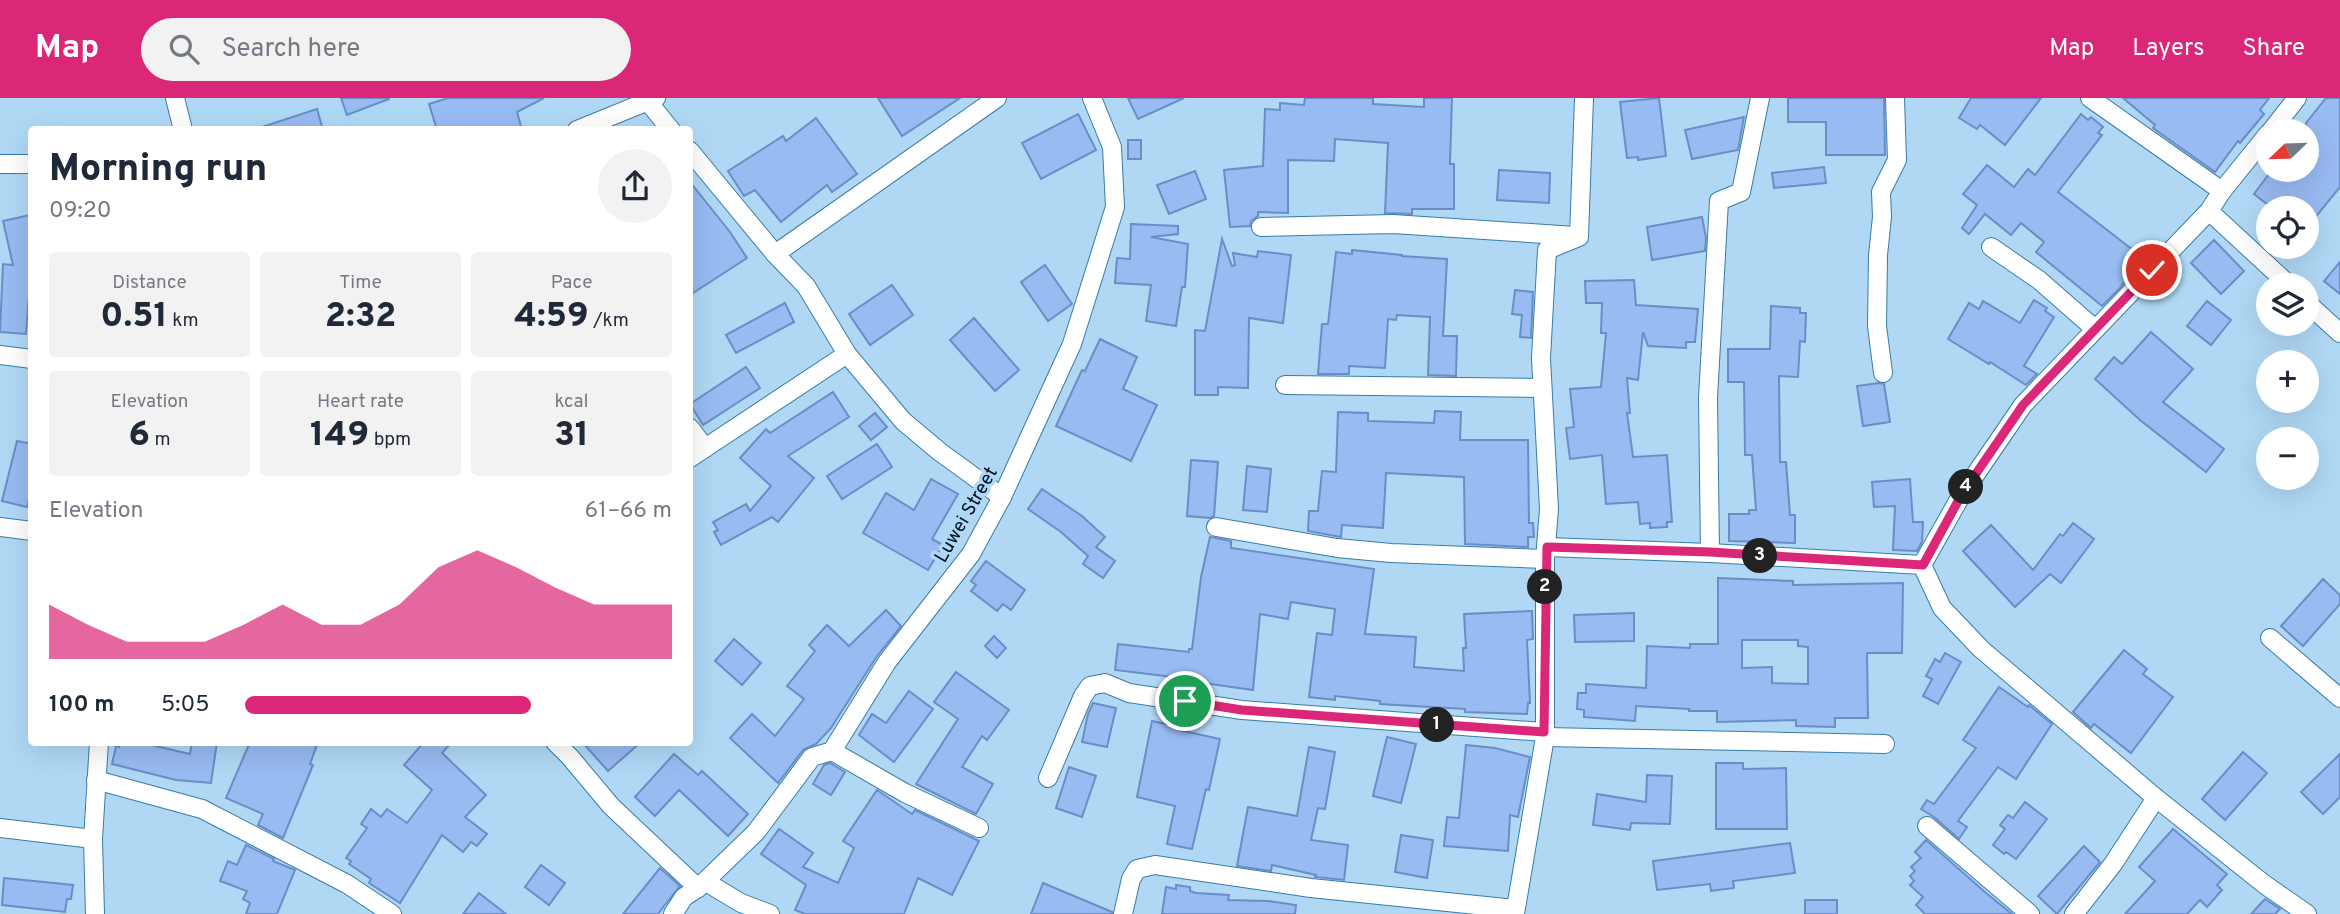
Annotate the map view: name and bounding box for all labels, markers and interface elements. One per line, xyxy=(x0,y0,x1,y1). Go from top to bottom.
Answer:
search box xyxy=(141,18,631,81)
text: Map xyxy=(35,28,99,70)
icon: search xyxy=(165,30,203,68)
text: Search here xyxy=(221,33,360,66)
text: Map xyxy=(2049,34,2094,64)
text: Layers xyxy=(2132,34,2204,64)
text: Share xyxy=(2242,34,2305,64)
north arrow xyxy=(2256,119,2319,182)
map controls xyxy=(2256,119,2319,490)
text: Morning run xyxy=(49,146,267,195)
button: share xyxy=(598,149,672,223)
button: locate xyxy=(2256,196,2319,259)
text: 09:20 xyxy=(49,197,112,226)
pin xyxy=(2122,240,2182,300)
icon: check xyxy=(2133,251,2171,289)
text: Distance xyxy=(112,271,187,295)
text: Time xyxy=(339,271,382,295)
text: Pace xyxy=(551,271,592,295)
button: layers xyxy=(2256,273,2319,336)
text: 0.51 xyxy=(100,295,168,339)
text: 2:32 xyxy=(325,295,396,339)
text: 4:59 xyxy=(514,295,589,339)
text: km xyxy=(168,309,199,333)
text: /km xyxy=(589,309,629,333)
button: + xyxy=(2256,350,2319,413)
text: Elevation xyxy=(110,390,189,414)
text: Heart rate xyxy=(317,390,404,414)
text: kcal xyxy=(555,390,588,414)
text: 6 xyxy=(128,414,150,458)
text: 149 xyxy=(310,414,369,458)
text: 31 xyxy=(554,414,589,458)
button: − xyxy=(2256,427,2319,490)
text: m xyxy=(150,428,171,452)
text: bpm xyxy=(369,428,411,452)
street label: Luwei Street xyxy=(930,463,1004,567)
pin: 4 xyxy=(1948,470,1983,504)
text: 4 xyxy=(1959,474,1972,498)
text: Elevation xyxy=(49,497,144,526)
text: 61–66 m xyxy=(585,497,672,526)
pin: 3 xyxy=(1742,538,1778,574)
text: 3 xyxy=(1754,543,1765,567)
pin: 2 xyxy=(1528,570,1562,604)
text: 2 xyxy=(1539,574,1550,598)
pin xyxy=(1155,671,1215,731)
icon: arrive xyxy=(1166,682,1204,720)
text: 100 m xyxy=(49,691,114,720)
text: 5:05 xyxy=(161,691,210,720)
pin: 1 xyxy=(1420,708,1454,742)
text: 1 xyxy=(1433,712,1440,736)

